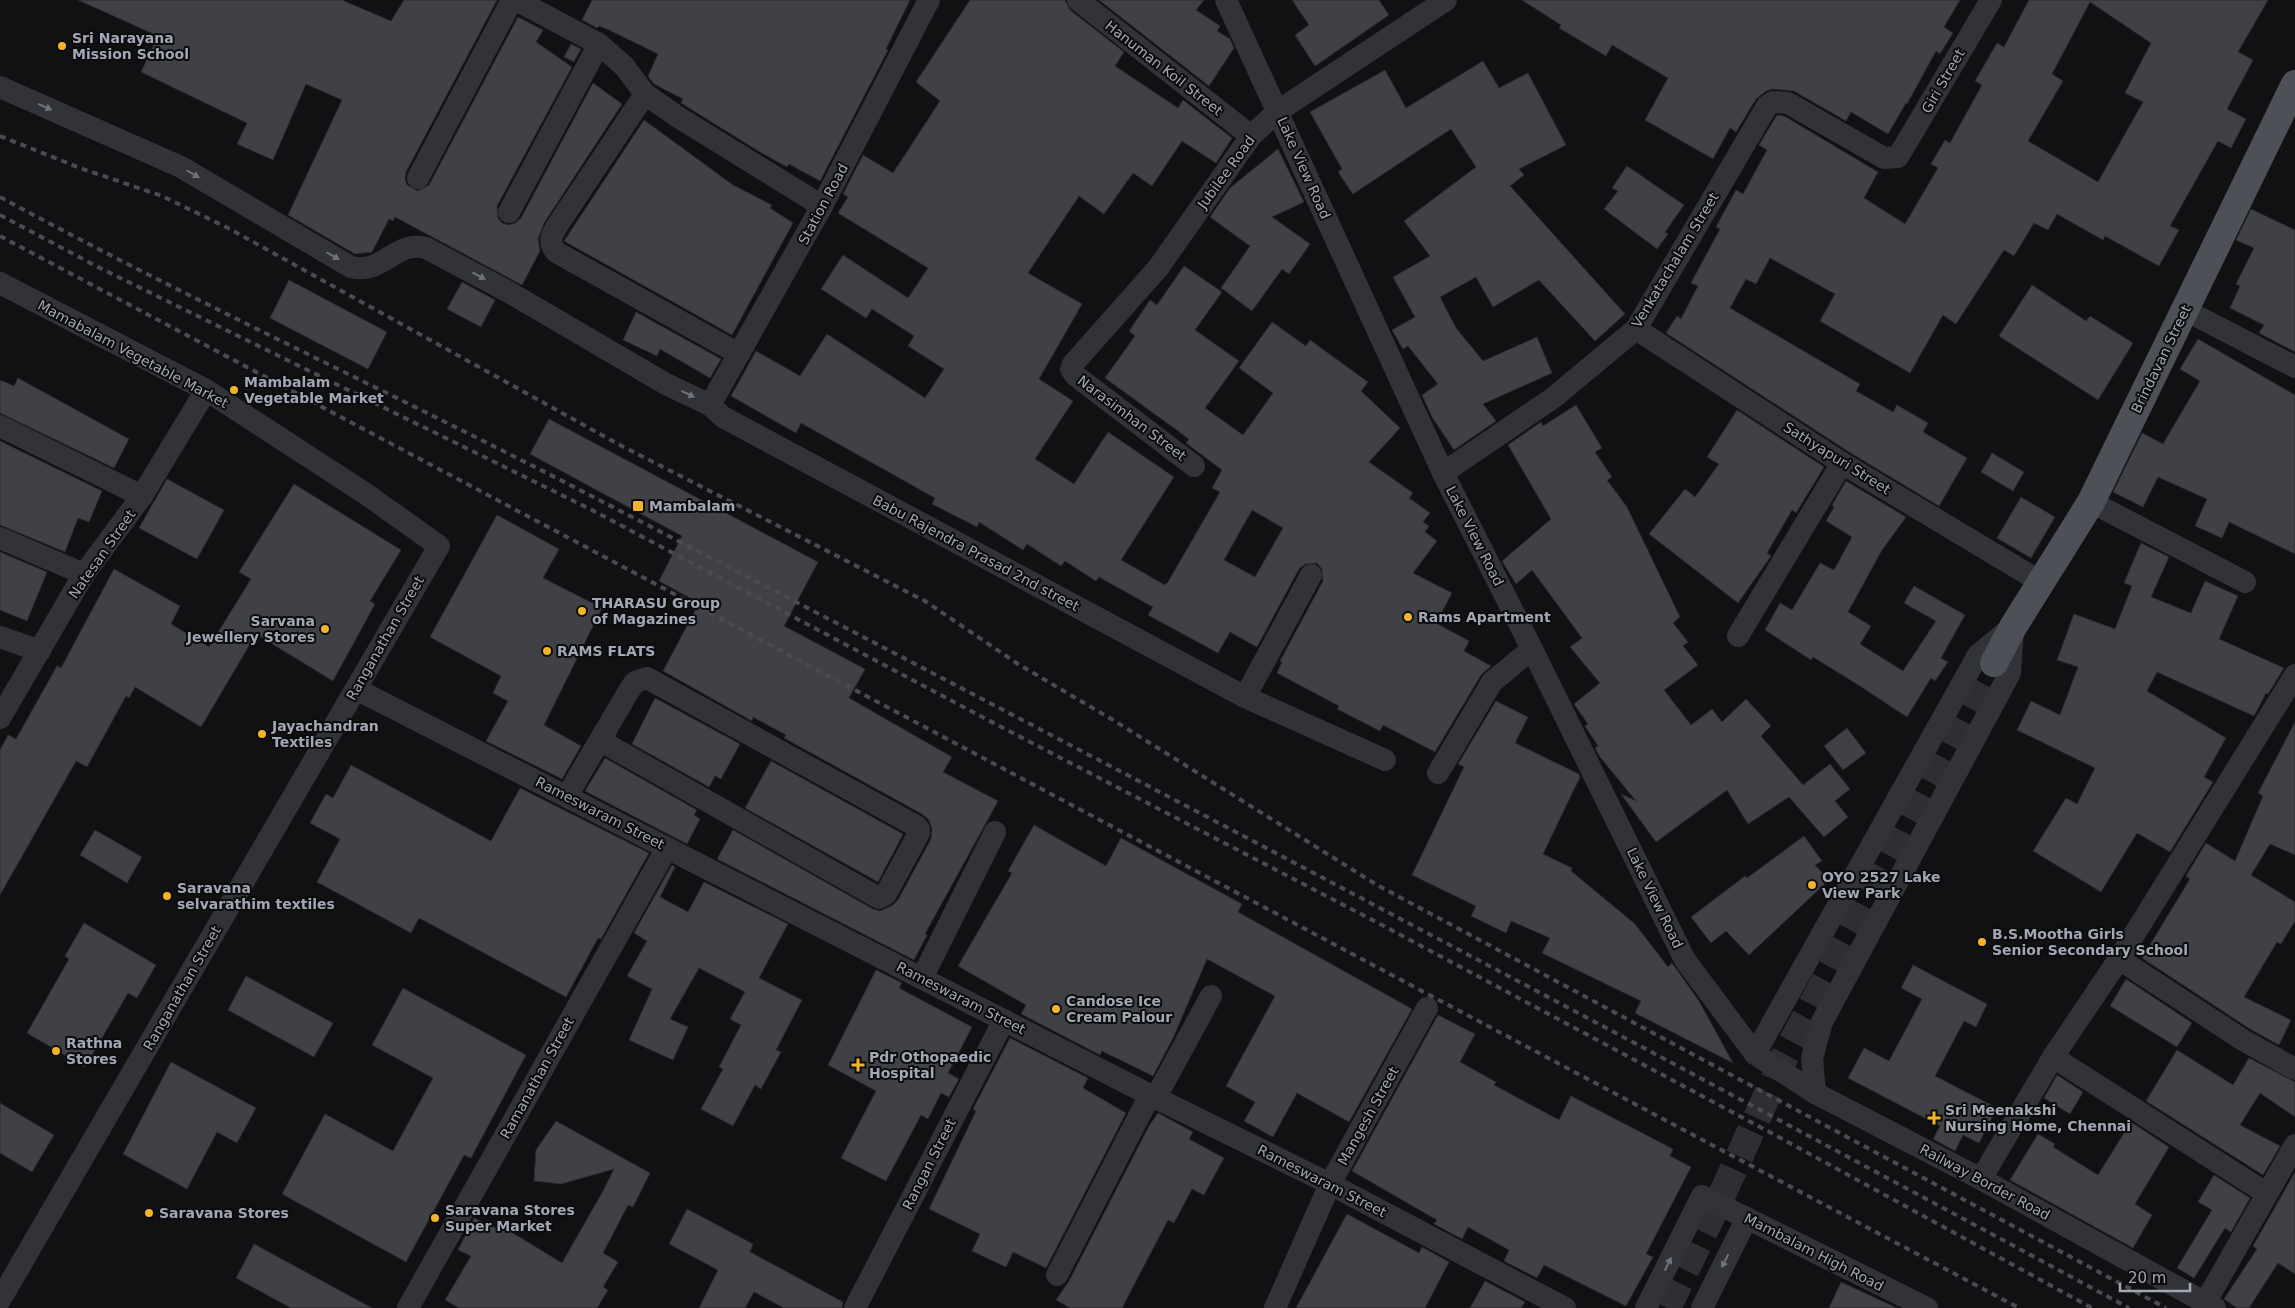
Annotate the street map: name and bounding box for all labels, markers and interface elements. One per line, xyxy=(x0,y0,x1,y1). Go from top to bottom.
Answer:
street label: Hanuman Koil Street xyxy=(1102,17,1226,119)
place label: Sri Narayana Mission School xyxy=(72,30,189,62)
marker: Sri Narayana Mission School xyxy=(56,40,68,52)
street label: Giri Street xyxy=(1918,46,1968,116)
one-way arrow xyxy=(38,103,52,111)
street label: Lake View Road xyxy=(1274,115,1334,221)
street label: Jubilee Road xyxy=(1194,132,1258,212)
street label: Station Road xyxy=(795,161,851,247)
one-way arrow xyxy=(186,169,199,178)
street label: Venkatachalam Street xyxy=(1628,189,1722,330)
one-way arrow xyxy=(326,251,339,260)
one-way arrow xyxy=(471,272,486,280)
street label: Mamabalam Vegetable Market xyxy=(35,297,231,411)
street label: Brindavan Street xyxy=(2128,302,2194,416)
street label: Narasimhan Street xyxy=(1075,372,1190,464)
place label: Mambalam Vegetable Market xyxy=(244,374,384,406)
marker: Mambalam Vegetable Market xyxy=(228,384,240,396)
one-way arrow xyxy=(681,391,695,399)
street label: Sathyapuri Street xyxy=(1781,419,1894,498)
street label: Lake View Road xyxy=(1443,483,1507,589)
street label: Babu Rajendra Prasad 2nd street xyxy=(870,492,1082,615)
place label: Mambalam xyxy=(649,498,735,514)
marker: Mambalam xyxy=(631,499,645,513)
street label: Natesan Street xyxy=(65,506,139,602)
street label: Ranganathan Street xyxy=(343,573,427,703)
place label: THARASU Group of Magazines xyxy=(592,595,720,627)
marker: THARASU Group of Magazines xyxy=(576,605,588,617)
place label: Rams Apartment xyxy=(1418,609,1551,625)
marker: Rams Apartment xyxy=(1402,611,1414,623)
place label: Sarvana Jewellery Stores xyxy=(186,613,315,645)
marker: Sarvana Jewellery Stores xyxy=(319,623,331,635)
place label: RAMS FLATS xyxy=(557,643,655,659)
marker: RAMS FLATS xyxy=(541,645,553,657)
place label: Jayachandran Textiles xyxy=(271,718,379,750)
marker: Jayachandran Textiles xyxy=(256,728,268,740)
street label: Rameswaram Street xyxy=(533,774,668,853)
street label: Lake View Road xyxy=(1624,845,1686,951)
place label: OYO 2527 Lake View Park xyxy=(1822,869,1940,901)
marker: OYO 2527 Lake View Park xyxy=(1806,879,1818,891)
place label: Saravana selvarathim textiles xyxy=(177,880,335,912)
marker: Saravana selvarathim textiles xyxy=(161,890,173,902)
street label: Ranganathan Street xyxy=(140,923,224,1053)
place label: B.S.Mootha Girls Senior Secondary School xyxy=(1992,926,2188,958)
marker: B.S.Mootha Girls Senior Secondary School xyxy=(1976,936,1988,948)
street label: Rameswaram Street xyxy=(894,959,1029,1038)
place label: Candose Ice Cream Palour xyxy=(1066,993,1172,1025)
marker: Candose Ice Cream Palour xyxy=(1050,1003,1062,1015)
street label: Ramanathan Street xyxy=(497,1014,577,1142)
place label: Rathna Stores xyxy=(66,1035,122,1067)
marker: Rathna Stores xyxy=(50,1045,62,1057)
place label: Pdr Othopaedic Hospital xyxy=(869,1049,991,1081)
marker: Pdr Othopaedic Hospital xyxy=(851,1058,865,1072)
street label: Mangesh Street xyxy=(1334,1063,1402,1168)
place label: Sri Meenakshi Nursing Home, Chennai xyxy=(1945,1102,2131,1134)
marker: Sri Meenakshi Nursing Home, Chennai xyxy=(1927,1111,1941,1125)
street label: Rangan Street xyxy=(899,1115,959,1212)
street label: Railway Border Road xyxy=(1917,1141,2053,1223)
street label: Rameswaram Street xyxy=(1255,1142,1390,1221)
place label: Saravana Stores Super Market xyxy=(445,1202,575,1234)
place label: Saravana Stores xyxy=(159,1205,289,1221)
marker: Saravana Stores xyxy=(143,1207,155,1219)
street label: Mambalam High Road xyxy=(1742,1210,1886,1294)
marker: Saravana Stores Super Market xyxy=(429,1212,441,1224)
one-way arrow xyxy=(1721,1254,1729,1269)
one-way arrow xyxy=(1664,1257,1672,1271)
scale bar xyxy=(2120,1260,2190,1292)
text: 20 m xyxy=(2128,1269,2166,1287)

